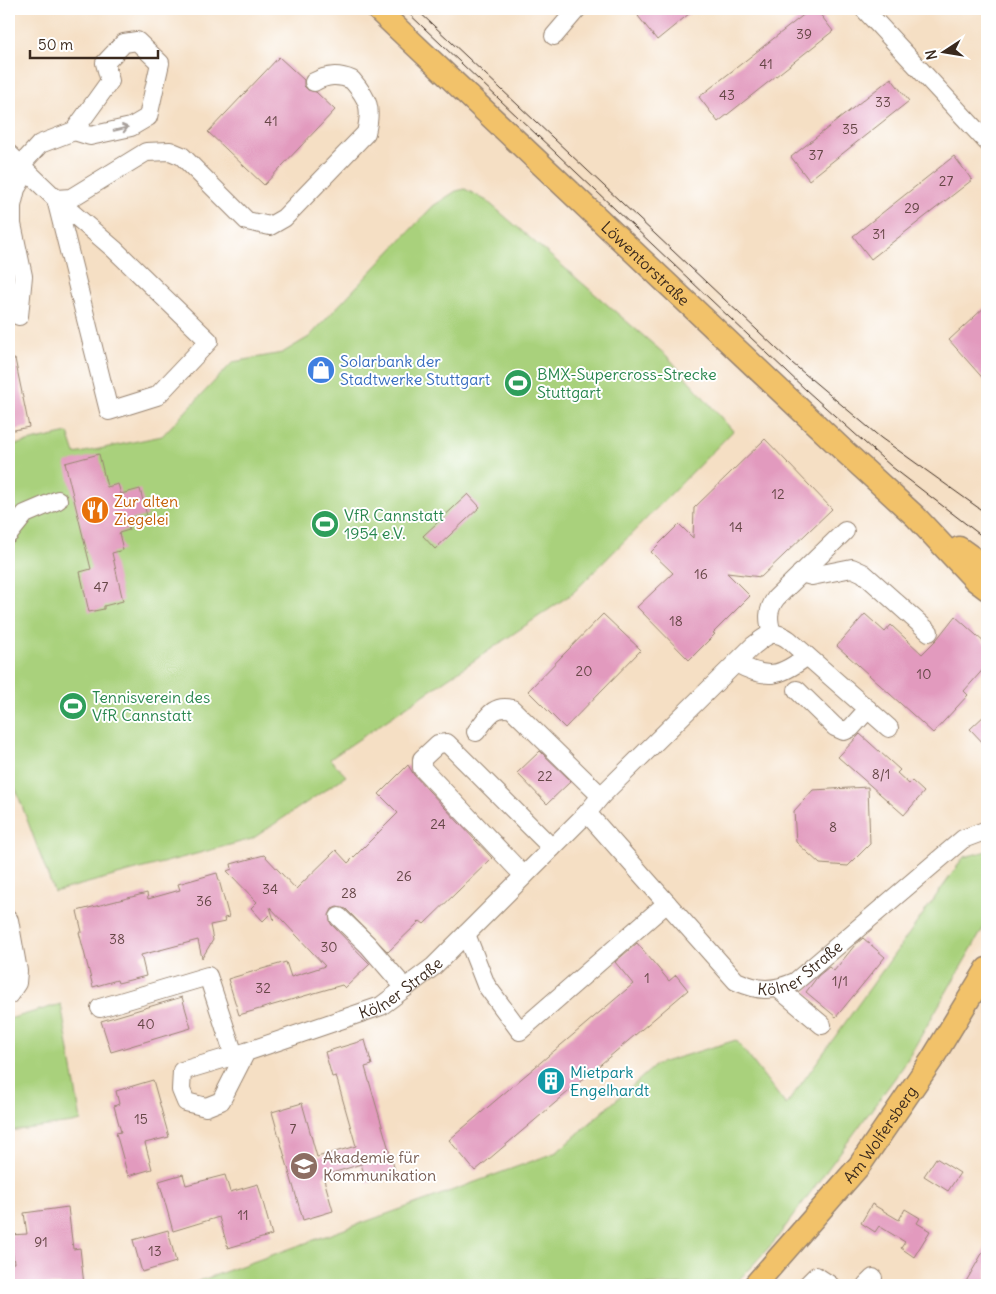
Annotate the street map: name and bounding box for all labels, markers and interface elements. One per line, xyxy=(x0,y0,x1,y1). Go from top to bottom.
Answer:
house number: 39 xyxy=(796,25,812,43)
scale bar xyxy=(30,28,158,60)
north arrow xyxy=(918,28,968,78)
text: 50 m xyxy=(38,35,73,54)
text: N xyxy=(921,48,941,61)
house number: 41 xyxy=(759,55,773,73)
house number: 43 xyxy=(719,86,735,104)
house number: 33 xyxy=(875,93,891,111)
house number: 41 xyxy=(264,112,278,130)
house number: 35 xyxy=(842,120,858,138)
one-way arrow xyxy=(112,124,128,133)
house number: 37 xyxy=(809,146,824,164)
house number: 27 xyxy=(939,172,953,190)
house number: 29 xyxy=(904,199,920,217)
street label: Löwentorstraße xyxy=(597,217,694,310)
house number: 31 xyxy=(872,225,886,243)
place label: Solarbank der Stadtwerke Stuttgart xyxy=(340,351,491,389)
shop icon: Solarbank der Stadtwerke Stuttgart xyxy=(306,355,336,385)
place label: BMX-Supercross-Strecke Stuttgart xyxy=(537,364,717,402)
sports icon: BMX-Supercross-Strecke Stuttgart xyxy=(503,368,533,398)
house number: 12 xyxy=(771,485,785,503)
place label: Zur alten Ziegelei xyxy=(114,491,178,529)
restaurant icon: Zur alten Ziegelei xyxy=(80,495,110,525)
place label: VfR Cannstatt 1954 e.V. xyxy=(344,505,444,543)
sports icon: VfR Cannstatt 1954 e.V. xyxy=(310,509,340,539)
house number: 14 xyxy=(729,518,743,536)
house number: 16 xyxy=(694,565,708,583)
house number: 47 xyxy=(94,578,109,596)
house number: 18 xyxy=(669,612,683,630)
house number: 20 xyxy=(576,662,592,680)
house number: 10 xyxy=(917,665,931,683)
place label: Tennisverein des VfR Cannstatt xyxy=(92,687,210,725)
sports icon: Tennisverein des VfR Cannstatt xyxy=(58,691,88,721)
house number: 8/1 xyxy=(872,765,890,783)
house number: 22 xyxy=(537,767,553,785)
house number: 24 xyxy=(430,815,446,833)
house number: 8 xyxy=(829,818,837,836)
house number: 26 xyxy=(396,867,412,885)
house number: 34 xyxy=(262,880,278,898)
house number: 28 xyxy=(341,884,357,902)
house number: 36 xyxy=(196,892,212,910)
house number: 38 xyxy=(109,930,125,948)
street label: Kölner Straße xyxy=(757,936,846,999)
house number: 30 xyxy=(320,938,338,956)
street label: Kölner Straße xyxy=(356,953,447,1023)
house number: 1 xyxy=(644,969,650,987)
house number: 1/1 xyxy=(832,972,848,990)
house number: 32 xyxy=(255,979,271,997)
house number: 40 xyxy=(137,1015,155,1033)
place label: Mietpark Engelhardt xyxy=(570,1062,650,1100)
building icon: Mietpark Engelhardt xyxy=(536,1066,566,1096)
street label: Am Wolfersberg xyxy=(839,1082,921,1187)
house number: 15 xyxy=(134,1110,148,1128)
house number: 7 xyxy=(290,1120,297,1138)
place label: Akademie für Kommunikation xyxy=(323,1147,436,1185)
school or university icon: Akademie für Kommunikation xyxy=(289,1151,319,1181)
house number: 11 xyxy=(237,1206,249,1224)
house number: 91 xyxy=(34,1233,48,1251)
house number: 13 xyxy=(148,1242,162,1260)

